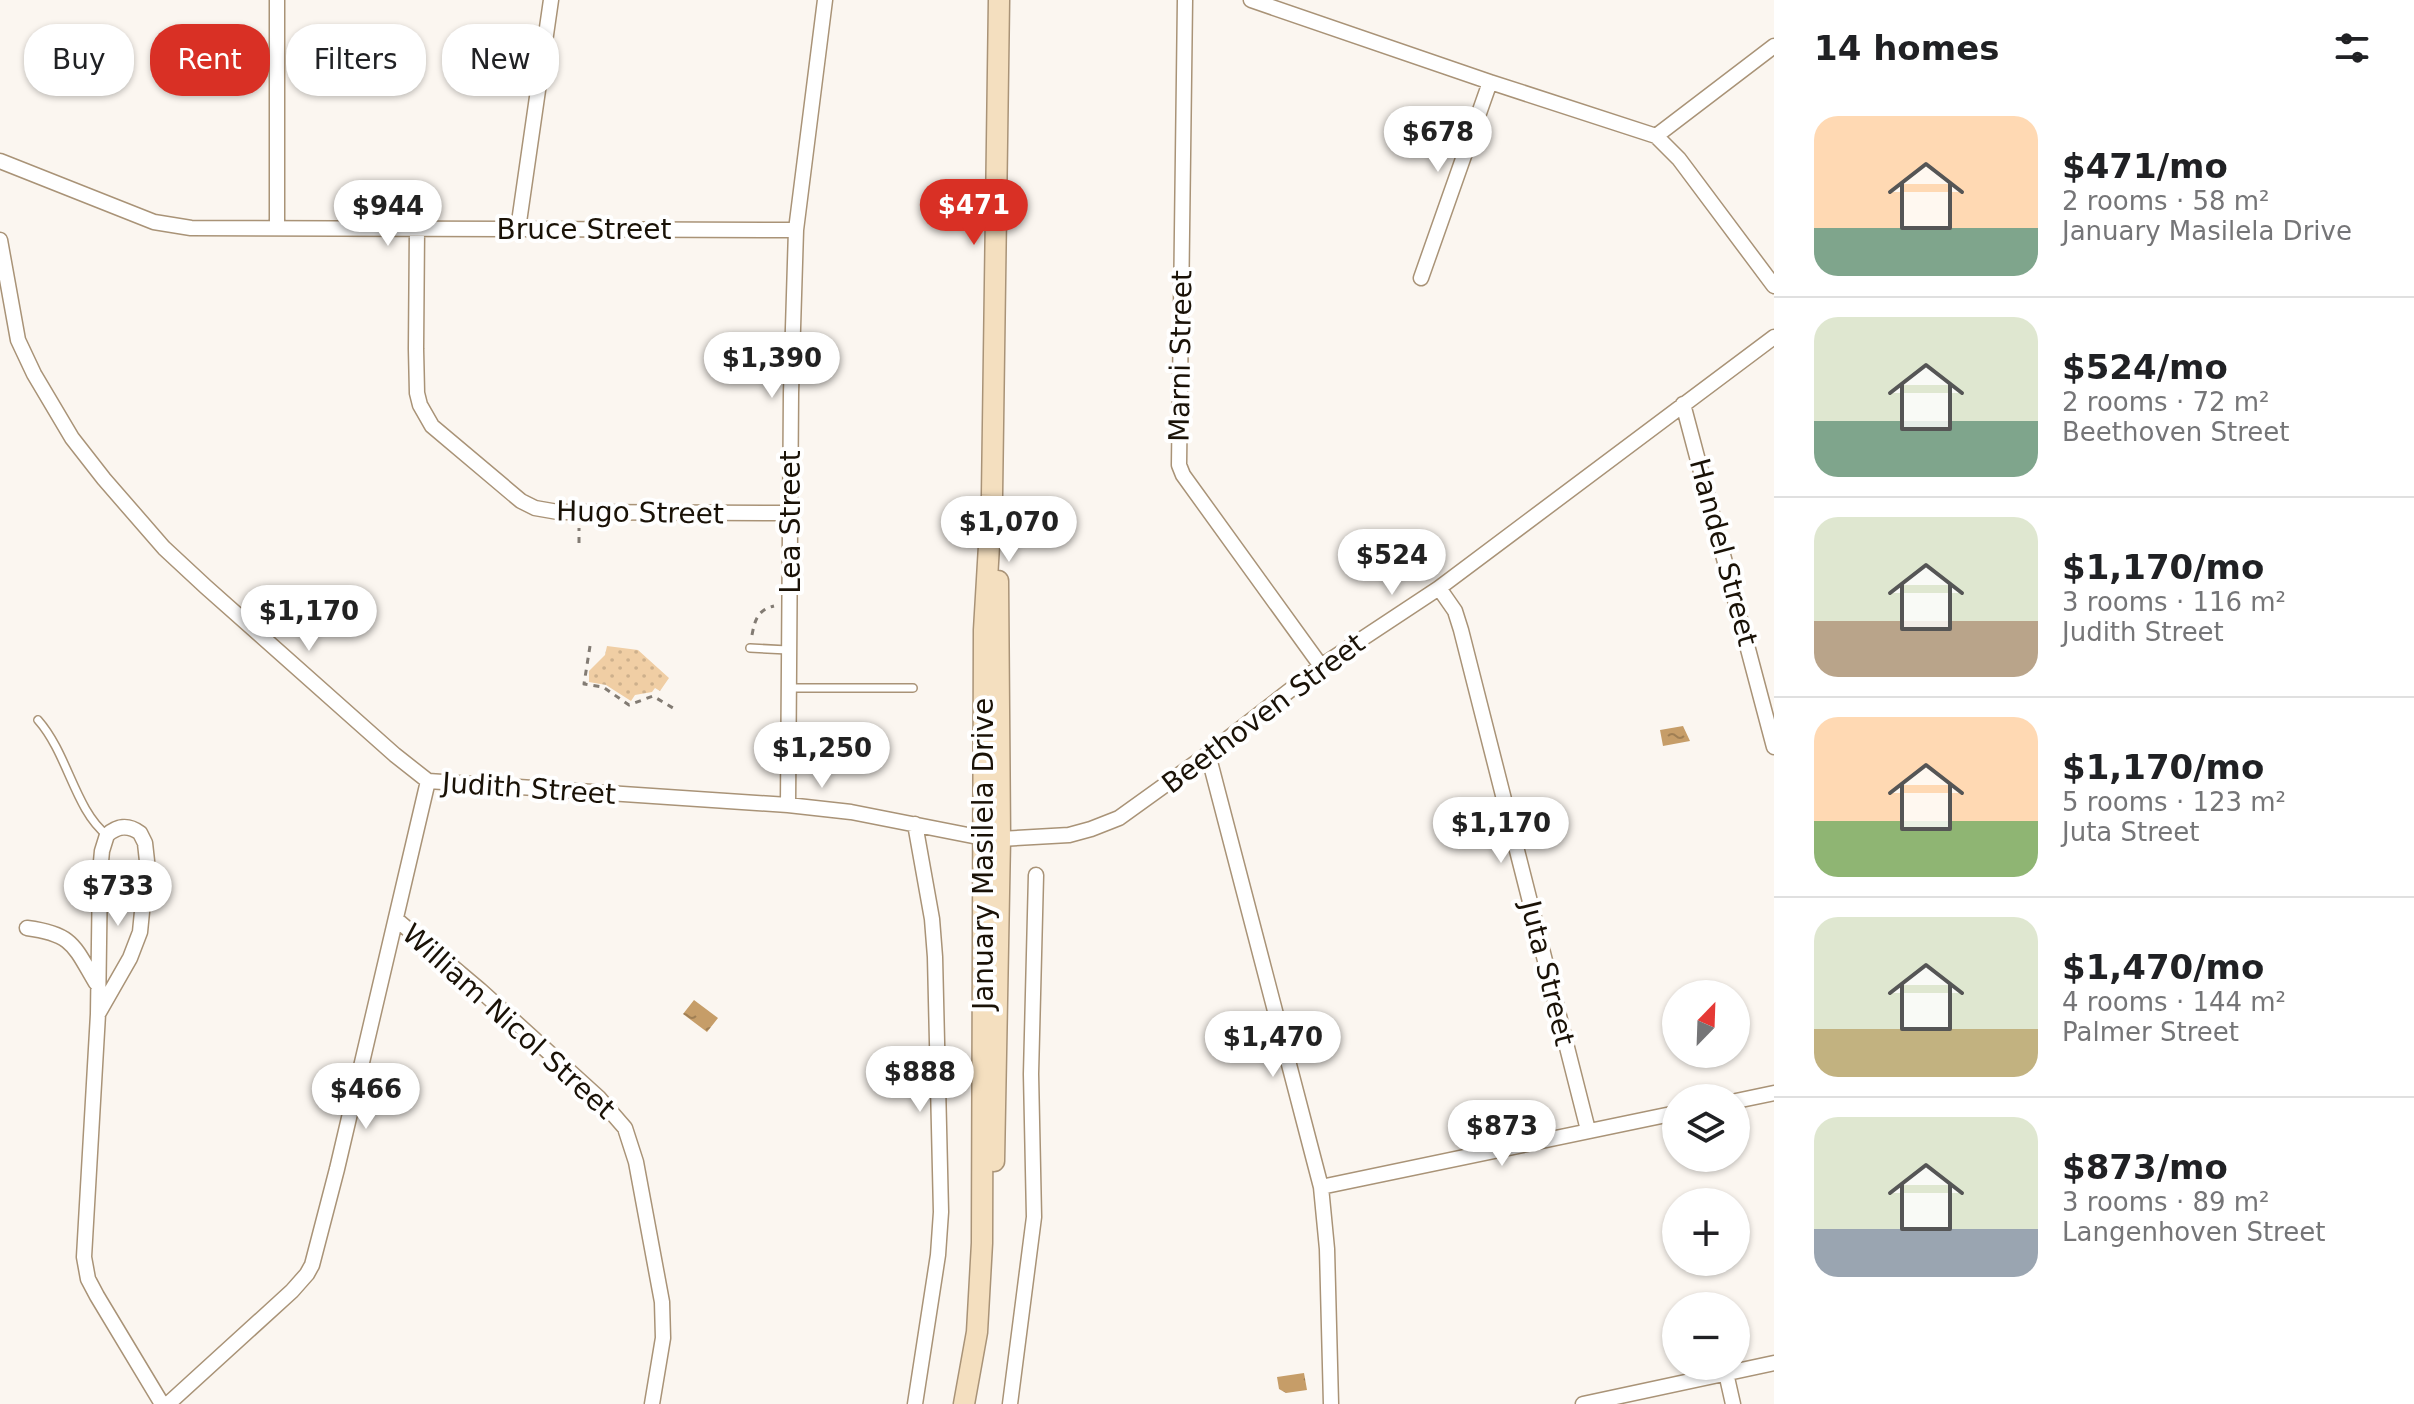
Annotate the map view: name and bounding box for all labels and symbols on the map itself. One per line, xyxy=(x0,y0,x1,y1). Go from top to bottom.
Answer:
pin: $678 xyxy=(1391,106,1485,174)
pin: $471 xyxy=(927,179,1021,247)
pin: $944 xyxy=(341,180,435,248)
street label: Bruce Street xyxy=(496,213,672,246)
street label: Marni Street xyxy=(1163,270,1198,442)
pin: $1,390 xyxy=(707,332,837,400)
street label: Lea Street xyxy=(774,450,807,594)
street label: Handel Street xyxy=(1683,455,1764,649)
street label: Hugo Street xyxy=(556,495,724,530)
pin: $1,070 xyxy=(944,496,1074,564)
pin: $524 xyxy=(1345,529,1439,597)
pin: $1,170 xyxy=(244,585,374,653)
street label: Beethoven Street xyxy=(1156,626,1371,800)
street label: January Masilela Drive xyxy=(967,698,1000,1012)
pin: $1,250 xyxy=(757,722,887,790)
street label: Judith Street xyxy=(439,766,617,811)
pin: $1,170 xyxy=(1436,797,1566,865)
pin: $733 xyxy=(71,860,165,928)
street label: Juta Street xyxy=(1513,895,1581,1049)
street label: William Nicol Street xyxy=(396,917,622,1125)
north arrow xyxy=(1662,980,1750,1068)
pin: $1,470 xyxy=(1208,1011,1338,1079)
pin: $888 xyxy=(873,1046,967,1114)
pin: $466 xyxy=(319,1063,413,1131)
pin: $873 xyxy=(1455,1100,1549,1168)

